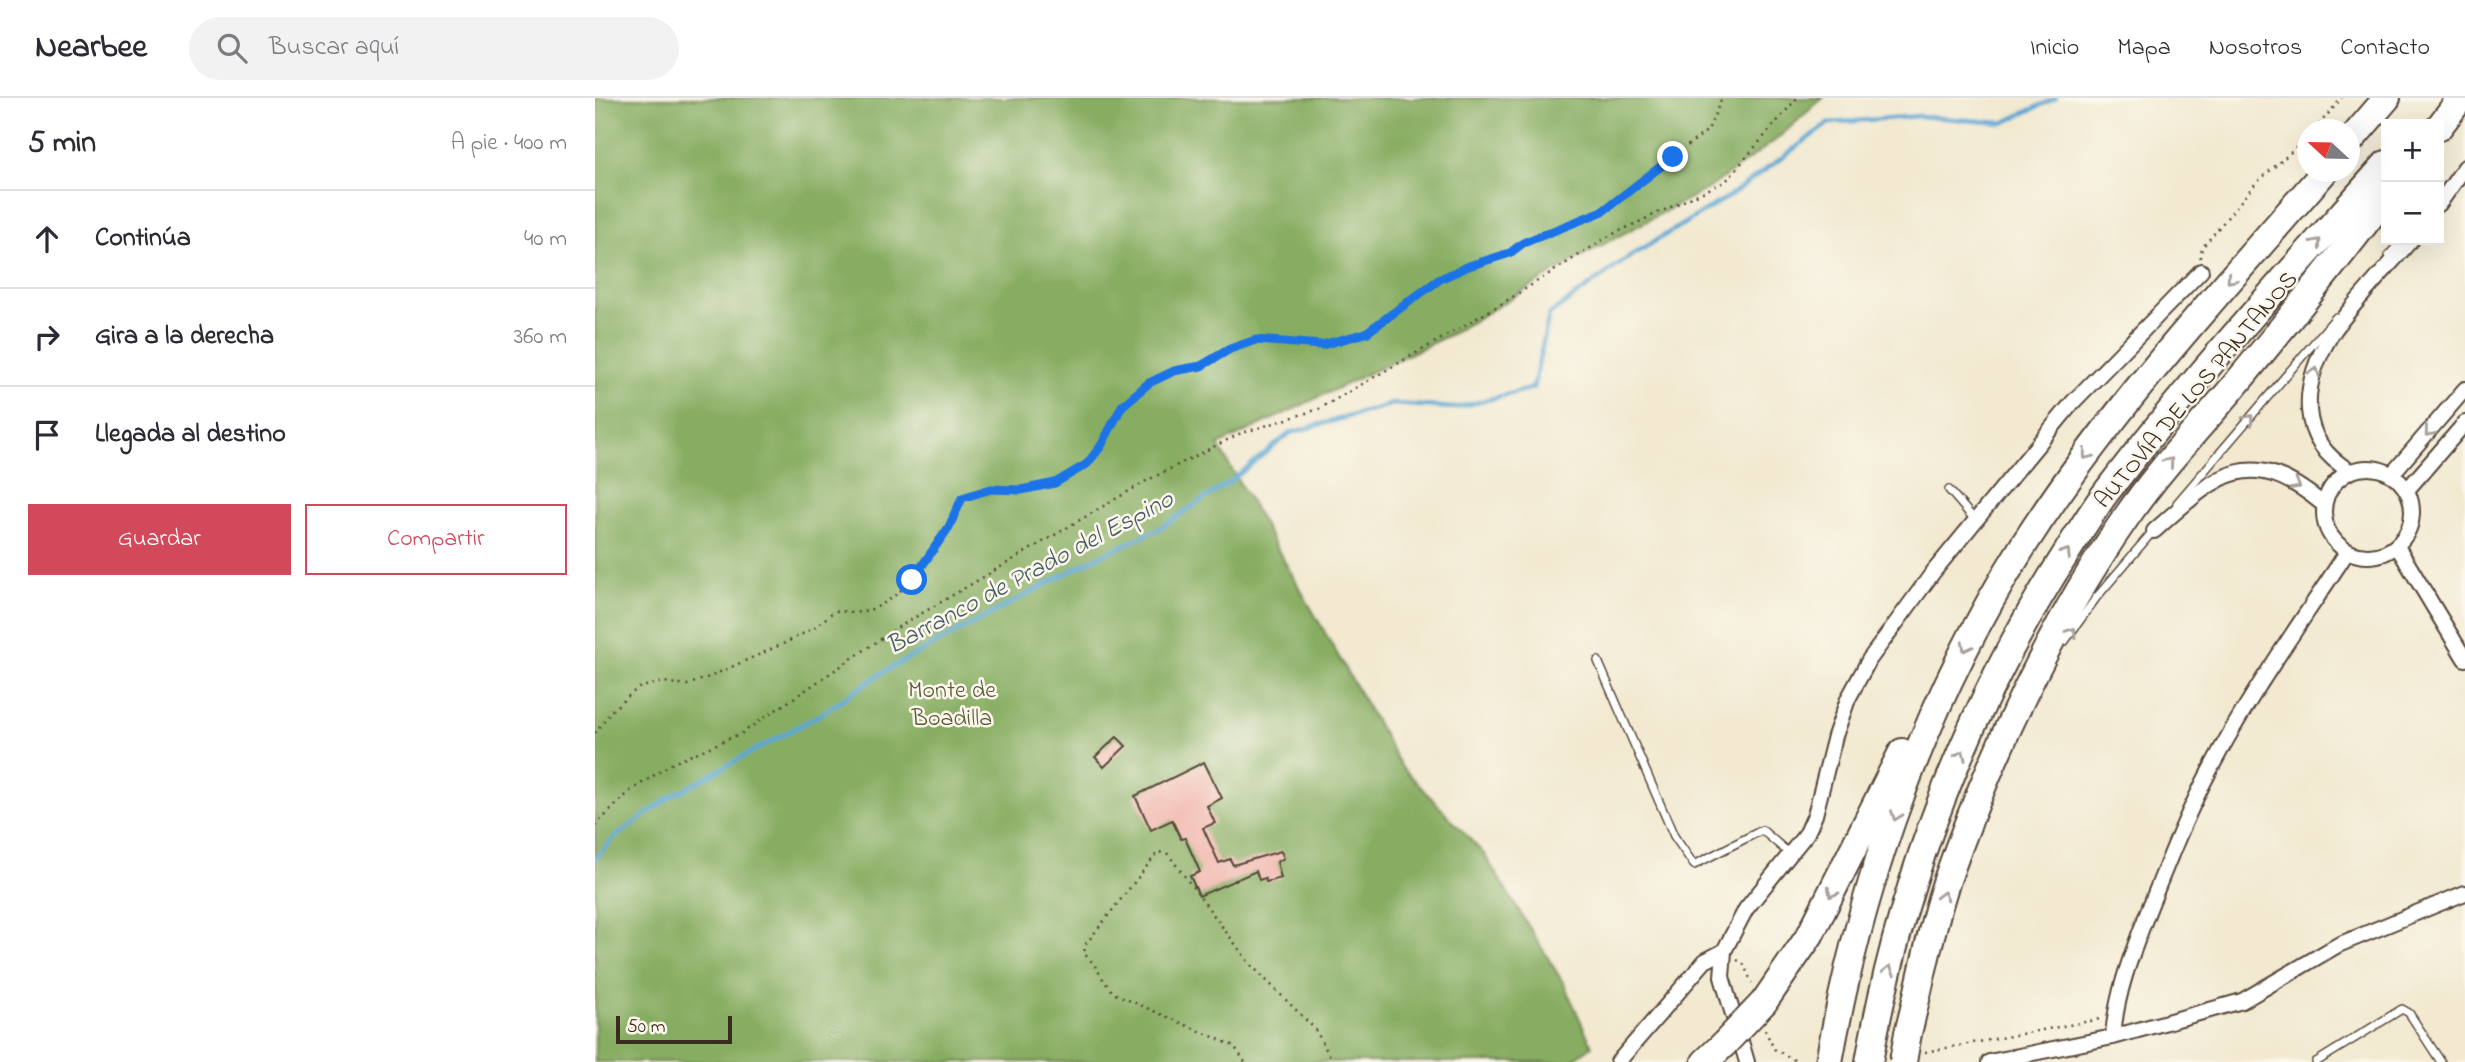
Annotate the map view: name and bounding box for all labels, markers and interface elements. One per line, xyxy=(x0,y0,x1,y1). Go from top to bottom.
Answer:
search box xyxy=(189,17,679,80)
text: Nearbee xyxy=(35,24,147,72)
icon: search xyxy=(213,29,251,67)
text: Buscar aquí xyxy=(269,29,399,67)
text: Inicio xyxy=(2030,31,2079,66)
text: Mapa xyxy=(2117,31,2171,66)
text: Nosotros xyxy=(2209,31,2302,66)
text: Contacto xyxy=(2340,31,2430,66)
north arrow xyxy=(2297,119,2360,182)
map controls xyxy=(2381,119,2444,245)
button: + xyxy=(2381,119,2444,182)
text: 5 min xyxy=(28,122,96,166)
text: A pie · 400 m xyxy=(451,127,567,160)
route end xyxy=(1657,141,1688,172)
button: − xyxy=(2381,182,2444,245)
icon: ahead xyxy=(28,220,66,258)
text: Continúa xyxy=(95,220,191,258)
text: 40 m xyxy=(524,223,567,256)
one-way arrow xyxy=(2308,238,2321,251)
street label: AUTOVÍA DE LOS PANTANOS xyxy=(2087,264,2307,517)
one-way arrow xyxy=(2227,271,2239,284)
icon: right xyxy=(28,318,66,356)
text: Gira a la derecha xyxy=(95,318,274,356)
text: 360 m xyxy=(514,321,567,354)
one-way arrow xyxy=(2307,367,2321,379)
one-way arrow xyxy=(2241,415,2253,428)
icon: arrive xyxy=(28,416,66,454)
text: Llegada al destino xyxy=(95,416,286,454)
one-way arrow xyxy=(2425,424,2437,437)
one-way arrow xyxy=(2083,448,2096,460)
one-way arrow xyxy=(2161,458,2173,471)
one-way arrow xyxy=(2289,477,2302,490)
water label: Barranco de Prado del Espino xyxy=(880,481,1182,666)
button: Guardar xyxy=(28,504,291,575)
button: Compartir xyxy=(305,504,567,575)
one-way arrow xyxy=(2058,548,2071,561)
route start xyxy=(896,564,927,595)
one-way arrow xyxy=(2064,627,2076,640)
one-way arrow xyxy=(1961,640,1974,652)
park label: Monte de Boadilla xyxy=(908,674,996,737)
one-way arrow xyxy=(1953,750,1967,762)
one-way arrow xyxy=(1890,809,1904,821)
one-way arrow xyxy=(1827,886,1841,899)
one-way arrow xyxy=(1935,890,1949,902)
one-way arrow xyxy=(1881,964,1895,976)
scale bar xyxy=(616,1013,731,1045)
text: 50 m xyxy=(627,1014,666,1041)

